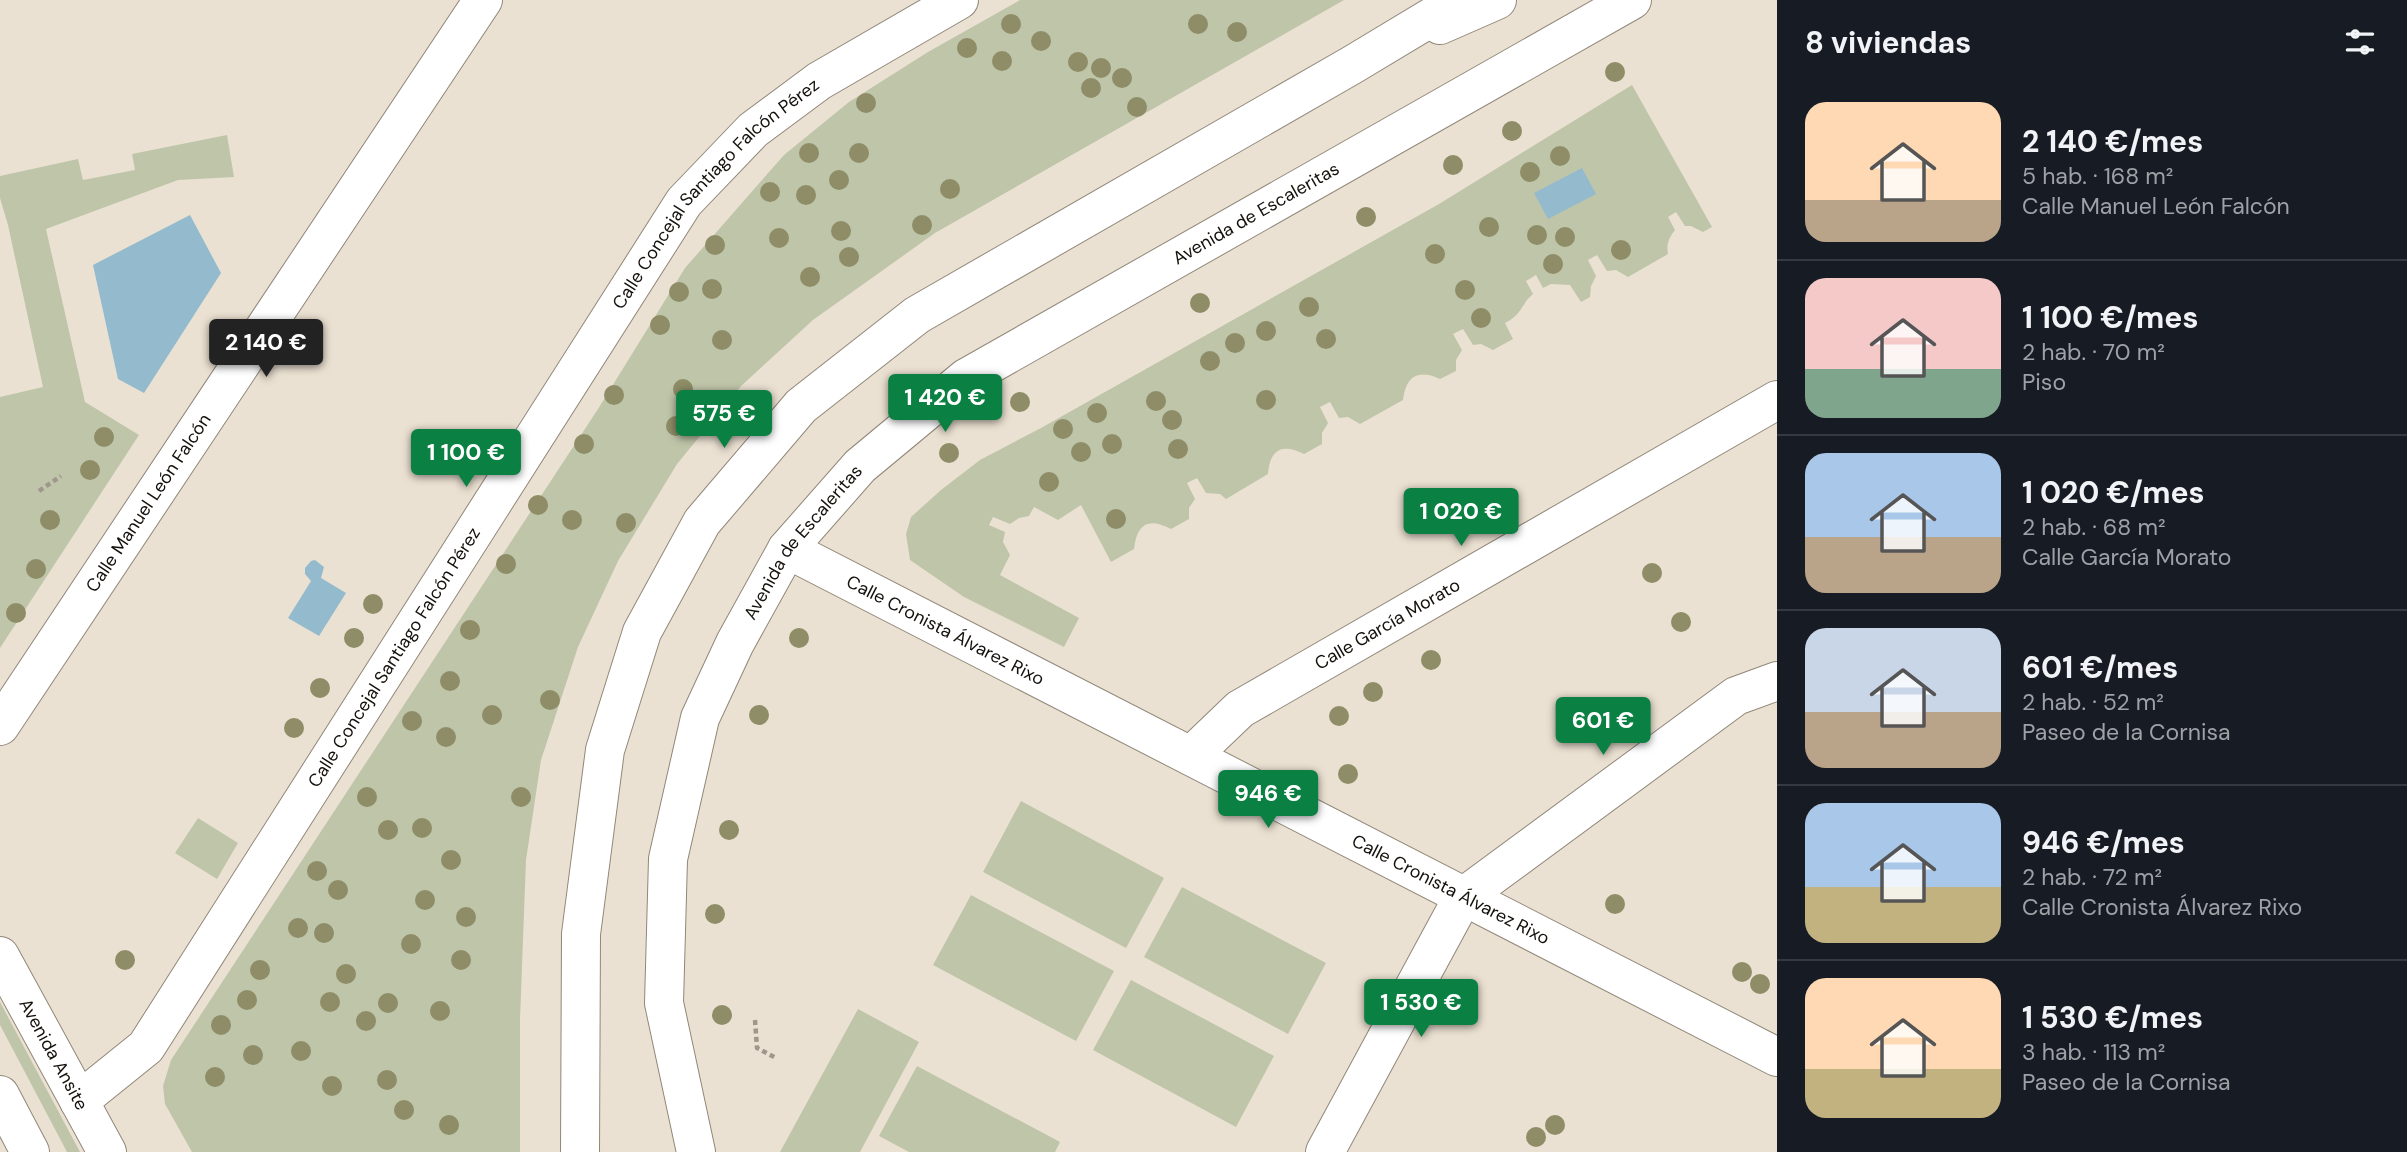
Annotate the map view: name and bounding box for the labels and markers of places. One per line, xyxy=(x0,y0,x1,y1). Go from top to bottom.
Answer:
pin: 2 140 € xyxy=(201,320,331,379)
pin: 1 420 € xyxy=(880,374,1010,434)
pin: 575 € xyxy=(675,391,773,450)
pin: 1 100 € xyxy=(401,430,531,489)
pin: 1 020 € xyxy=(1396,489,1526,548)
pin: 601 € xyxy=(1554,698,1652,757)
pin: 946 € xyxy=(1219,770,1317,830)
pin: 1 530 € xyxy=(1356,979,1486,1039)

